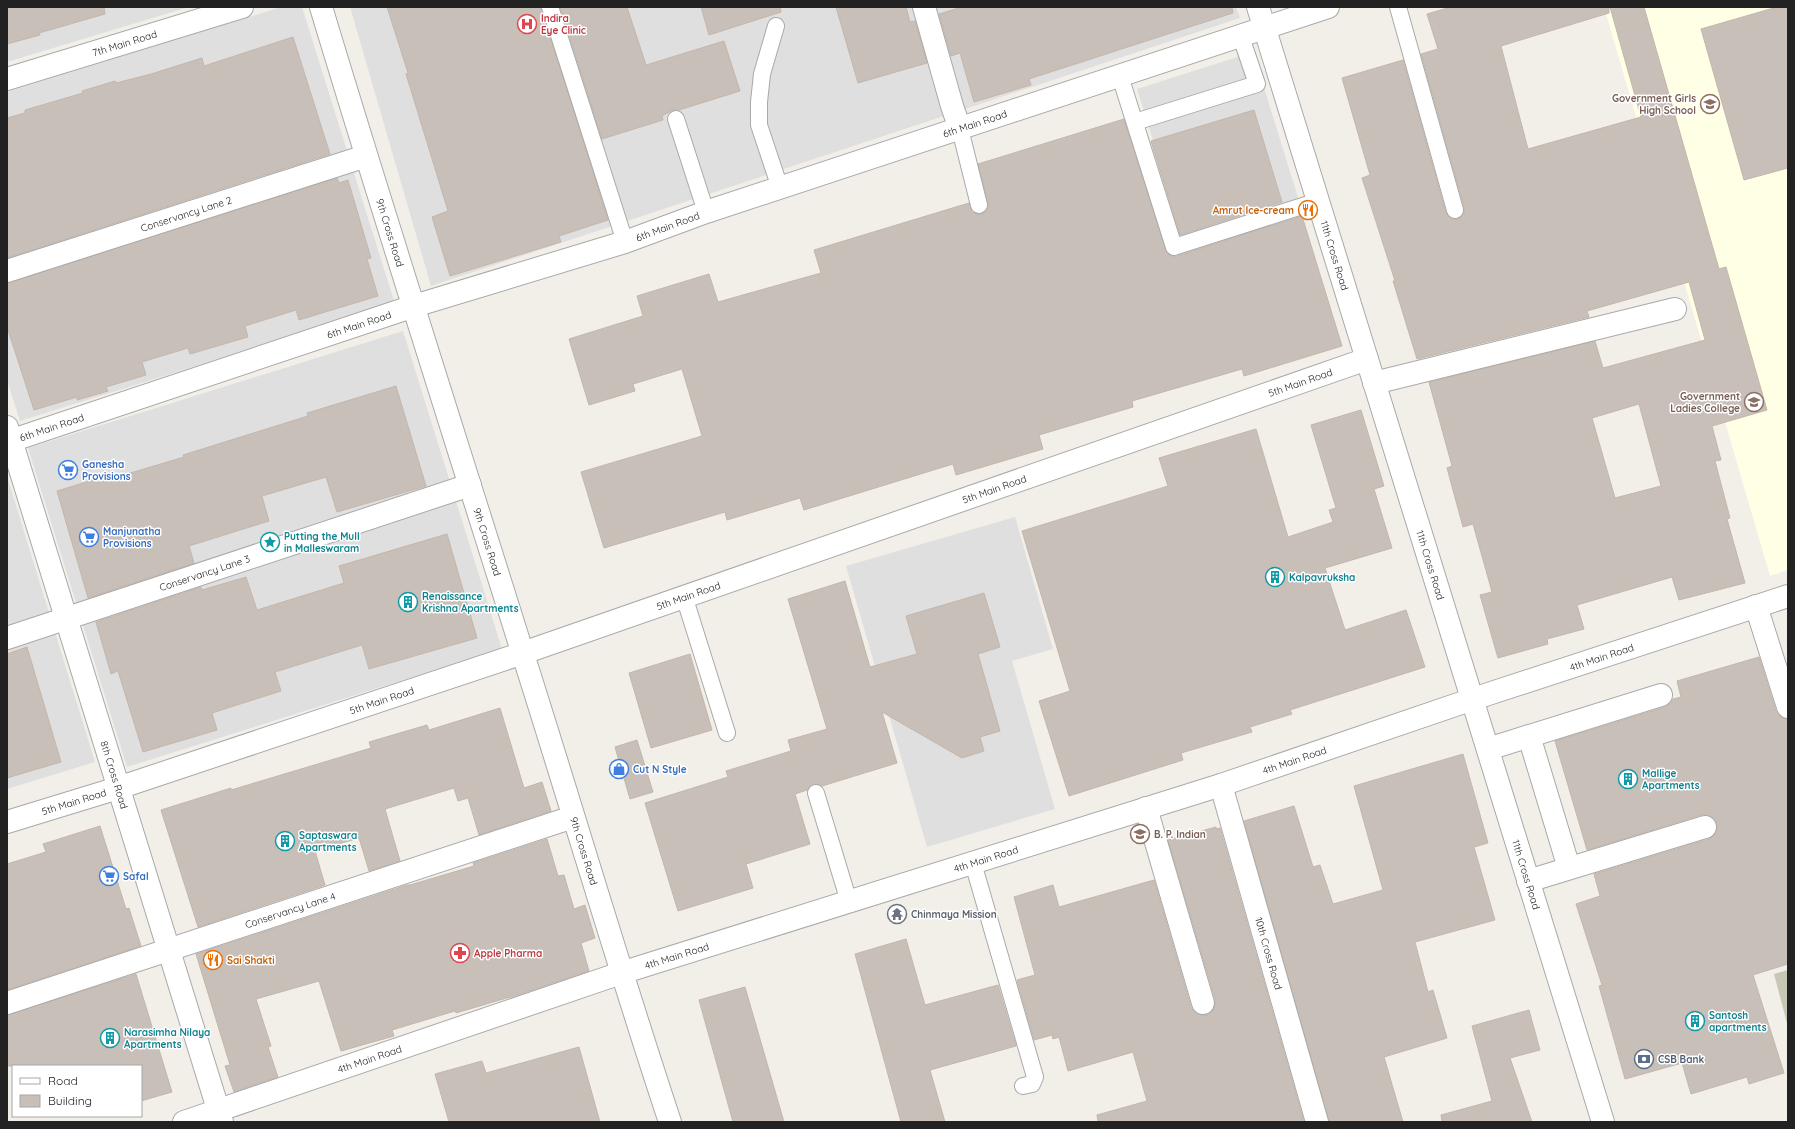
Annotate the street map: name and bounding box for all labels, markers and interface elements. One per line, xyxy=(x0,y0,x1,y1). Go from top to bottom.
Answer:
place label: Indira Eye Clinic xyxy=(541,12,586,37)
hospital icon: Indira Eye Clinic xyxy=(516,13,538,35)
street label: 7th Main Road xyxy=(91,27,158,59)
place label: Government Girls High School xyxy=(1612,92,1696,117)
school or university icon: Government Girls High School xyxy=(1699,93,1721,115)
street label: 6th Main Road xyxy=(941,107,1009,140)
street label: Conservancy Lane 2 xyxy=(139,193,234,234)
street label: 9th Cross Road xyxy=(374,197,407,268)
restaurant icon: Amrut Ice-cream xyxy=(1297,199,1319,221)
place label: Amrut Ice-cream xyxy=(1213,204,1294,217)
street label: 6th Main Road xyxy=(634,209,701,244)
street label: 11th Cross Road xyxy=(1318,219,1352,292)
street label: 6th Main Road xyxy=(325,308,393,341)
street label: 5th Main Road xyxy=(1266,365,1334,399)
place label: Government Ladies College xyxy=(1670,390,1740,415)
school or university icon: Government Ladies College xyxy=(1743,391,1765,413)
street label: 6th Main Road xyxy=(18,410,85,444)
place label: Ganesha Provisions xyxy=(82,458,131,483)
supermarket icon: Ganesha Provisions xyxy=(57,459,79,481)
street label: 5th Main Road xyxy=(960,472,1028,506)
street label: 9th Cross Road xyxy=(471,506,504,577)
place label: Manjunatha Provisions xyxy=(103,525,161,550)
supermarket icon: Manjunatha Provisions xyxy=(78,526,100,548)
street label: 11th Cross Road xyxy=(1414,528,1448,601)
place label: Putting the Mull in Malleswaram xyxy=(284,530,360,555)
place icon: Putting the Mull in Malleswaram xyxy=(259,531,281,553)
street label: Conservancy Lane 3 xyxy=(158,552,251,594)
building icon: Kalpavruksha xyxy=(1264,566,1286,588)
place label: Kalpavruksha xyxy=(1289,571,1355,584)
street label: 5th Main Road xyxy=(654,578,722,613)
place label: Renaissance Krishna Apartments xyxy=(422,590,519,615)
building icon: Renaissance Krishna Apartments xyxy=(397,591,419,613)
street label: 4th Main Road xyxy=(1568,640,1635,674)
street label: 5th Main Road xyxy=(348,683,416,717)
street label: 8th Cross Road xyxy=(98,739,131,810)
street label: 4th Main Road xyxy=(1261,743,1328,777)
shop icon: Cut N Style xyxy=(608,758,630,780)
place label: Cut N Style xyxy=(633,763,687,776)
place label: Mallige Apartments xyxy=(1642,767,1700,792)
building icon: Mallige Apartments xyxy=(1617,768,1639,790)
street label: 5th Main Road xyxy=(40,785,108,818)
street label: 9th Cross Road xyxy=(568,815,601,887)
school or university icon: B. P. Indian xyxy=(1129,823,1151,845)
place label: B. P. Indian xyxy=(1154,828,1206,841)
place label: Saptaswara Apartments xyxy=(299,829,357,854)
building icon: Saptaswara Apartments xyxy=(274,830,296,852)
street label: 11th Cross Road xyxy=(1509,838,1543,911)
street label: 4th Main Road xyxy=(952,842,1020,875)
supermarket icon: Safal xyxy=(98,865,120,887)
place label: Safal xyxy=(123,870,149,883)
street label: Conservancy Lane 4 xyxy=(243,889,337,931)
temple icon: Chinmaya Mission xyxy=(886,903,908,925)
place label: Chinmaya Mission xyxy=(911,908,997,921)
street label: 10th Cross Road xyxy=(1252,916,1285,991)
street label: 4th Main Road xyxy=(643,939,711,972)
pharmacy icon: Apple Pharma xyxy=(449,942,471,964)
place label: Apple Pharma xyxy=(474,947,542,960)
restaurant icon: Sai Shakti xyxy=(202,949,224,971)
place label: Sai Shakti xyxy=(227,954,275,967)
place label: Santosh apartments xyxy=(1709,1009,1767,1034)
building icon: Santosh apartments xyxy=(1684,1010,1706,1032)
place label: Narasimha Nilaya Apartments xyxy=(124,1026,210,1051)
building icon: Narasimha Nilaya Apartments xyxy=(99,1027,121,1049)
street label: 4th Main Road xyxy=(336,1042,403,1076)
bank icon: CSB Bank xyxy=(1633,1048,1655,1070)
place label: CSB Bank xyxy=(1658,1053,1704,1066)
legend xyxy=(12,1065,142,1117)
text: Road xyxy=(48,1073,78,1088)
text: Building xyxy=(48,1093,92,1108)

